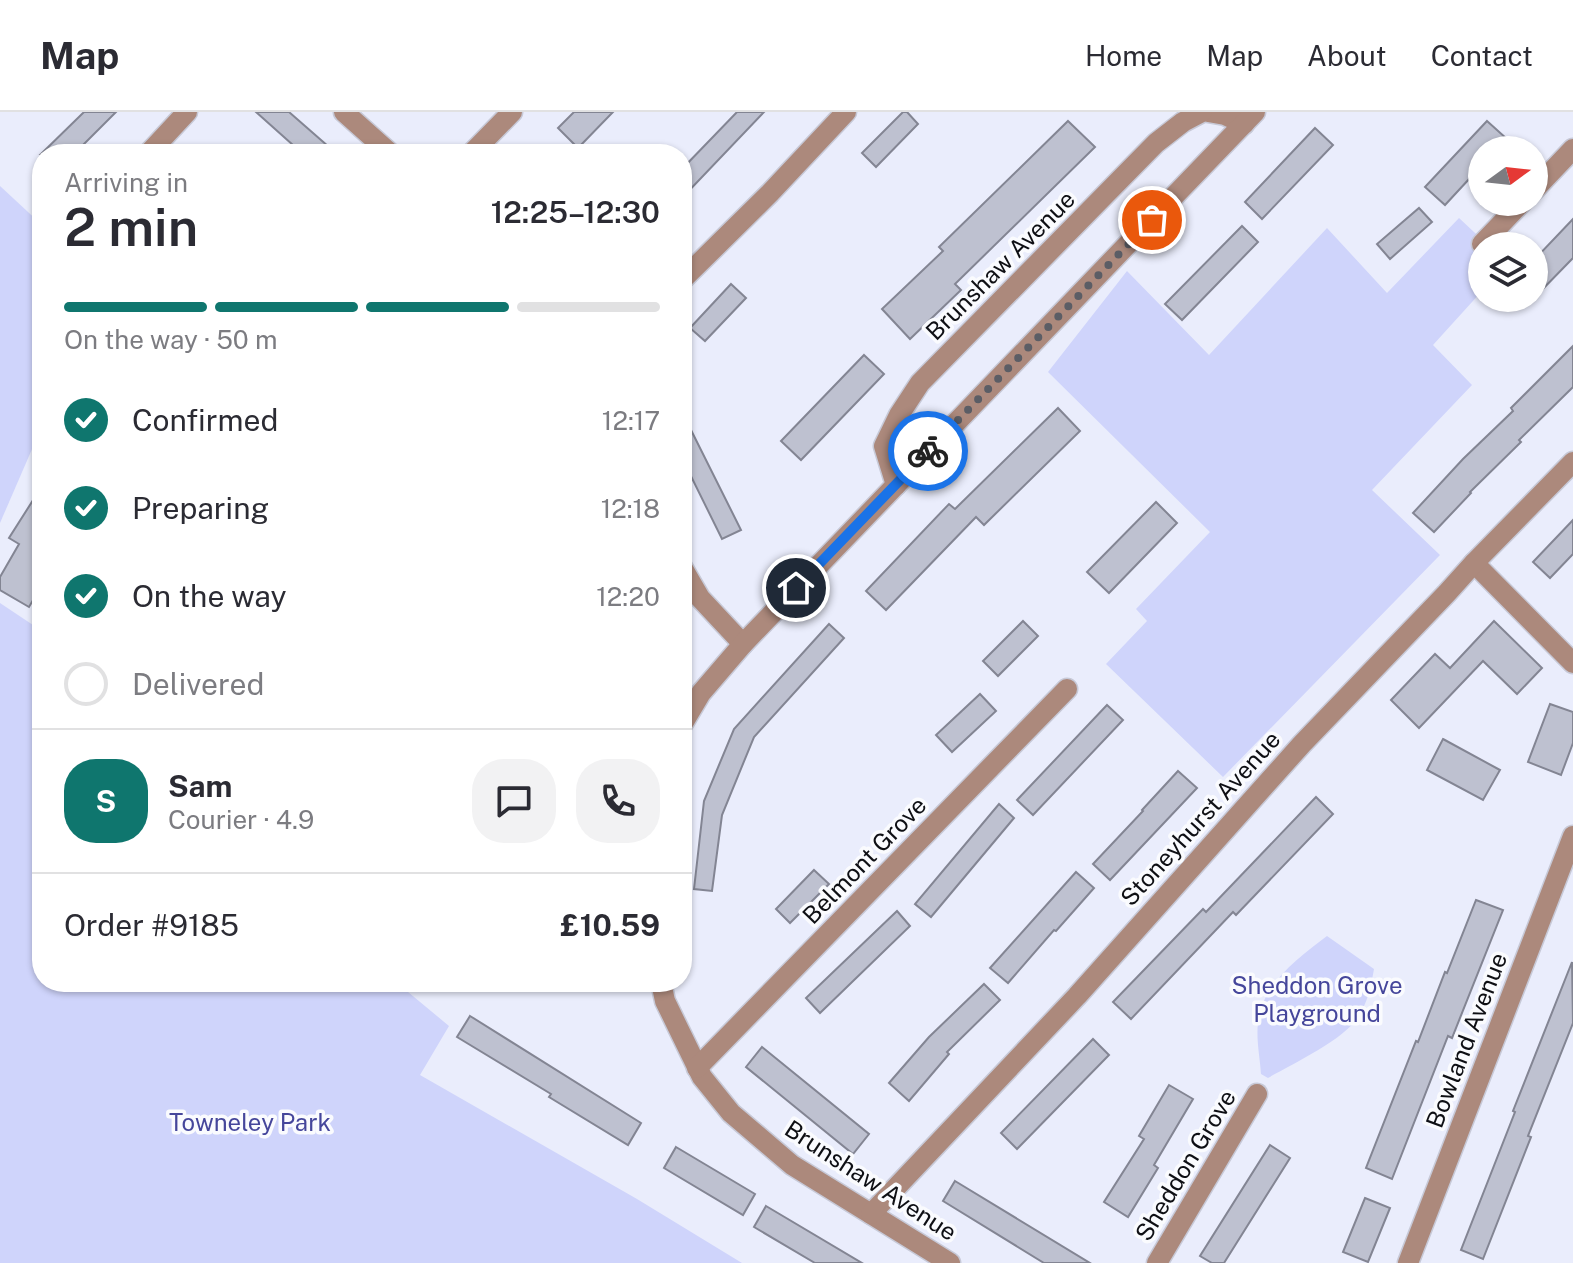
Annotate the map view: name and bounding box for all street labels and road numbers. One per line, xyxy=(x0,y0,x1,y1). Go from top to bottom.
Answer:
street label: Brunshaw Avenue xyxy=(920,185,1080,345)
street label: Stoneyhurst Avenue xyxy=(1114,725,1286,911)
street label: Belmont Grove xyxy=(797,791,931,929)
street label: Bowland Avenue xyxy=(1420,949,1512,1131)
street label: Sheddon Grove xyxy=(1129,1085,1241,1245)
street label: Brunshaw Avenue xyxy=(780,1114,962,1246)

